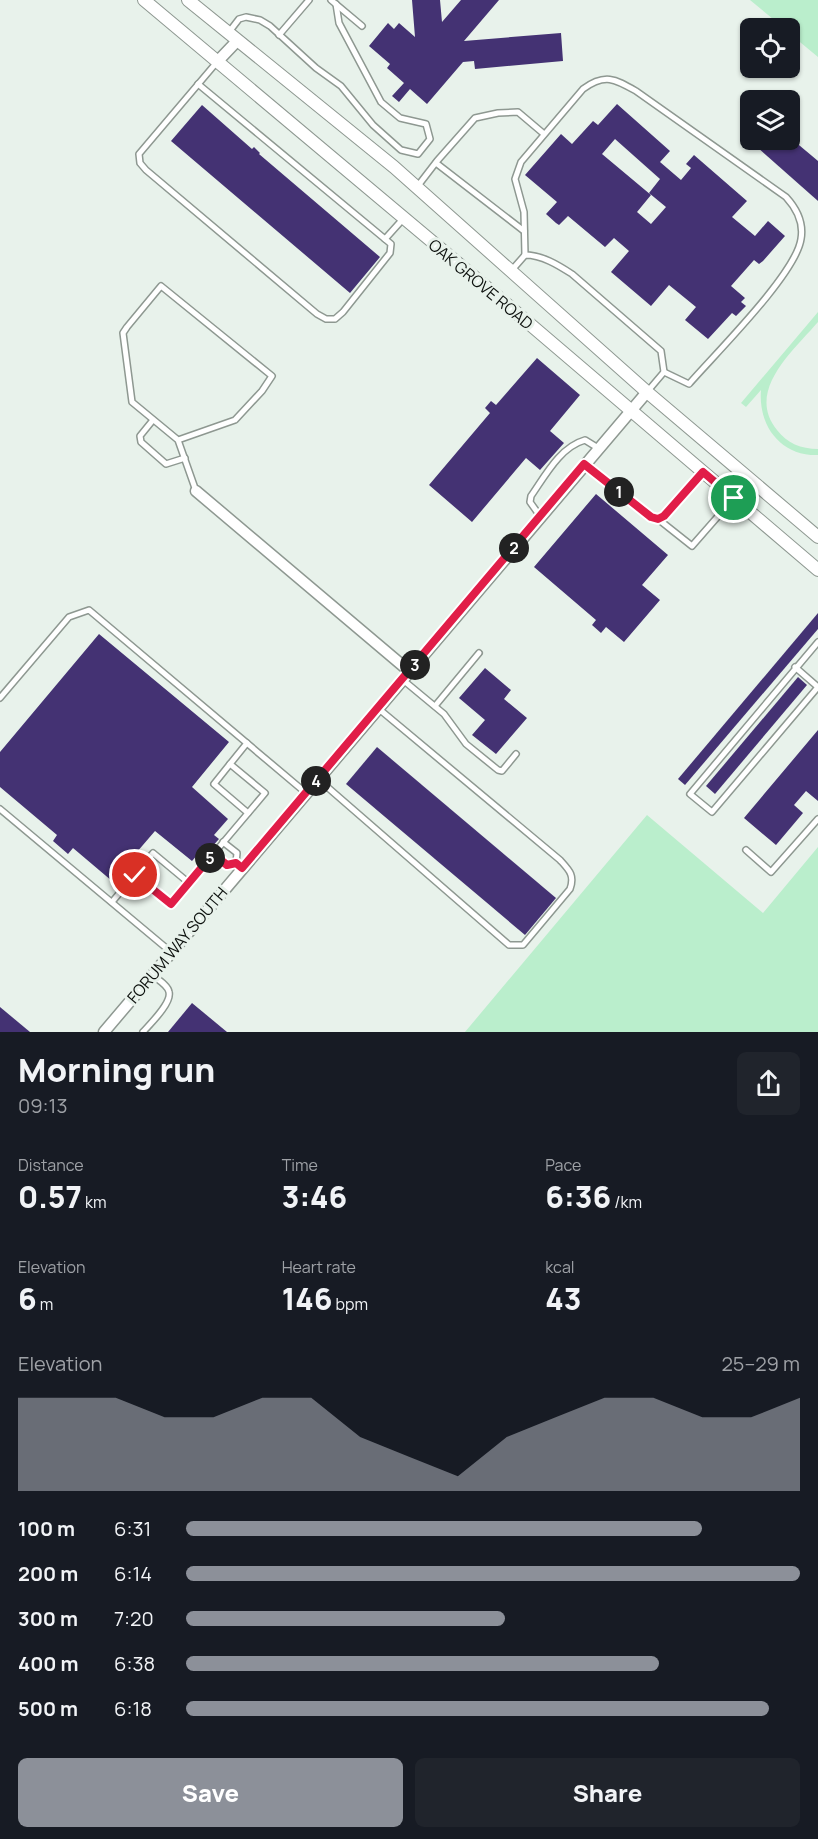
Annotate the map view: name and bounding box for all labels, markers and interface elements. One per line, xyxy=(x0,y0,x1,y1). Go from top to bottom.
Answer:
map controls xyxy=(740,18,800,150)
button: locate xyxy=(740,18,800,78)
button: layers xyxy=(740,90,800,150)
street label: OAK GROVE ROAD xyxy=(424,234,538,335)
pin xyxy=(708,472,759,523)
pin: 1 xyxy=(604,477,634,507)
text: 1 xyxy=(615,481,623,503)
icon: arrive xyxy=(717,481,750,514)
pin: 2 xyxy=(499,533,529,563)
text: 2 xyxy=(509,537,519,559)
pin: 3 xyxy=(400,650,430,680)
text: 3 xyxy=(410,654,420,676)
pin: 4 xyxy=(301,766,331,796)
text: 4 xyxy=(311,770,321,792)
pin: 5 xyxy=(195,843,225,873)
text: 5 xyxy=(205,847,215,869)
pin xyxy=(109,849,160,900)
icon: check xyxy=(118,858,151,891)
street label: FORUM WAY SOUTH xyxy=(122,882,232,1008)
text: Morning run xyxy=(18,1047,215,1092)
button: share xyxy=(737,1052,800,1115)
text: 09:13 xyxy=(18,1092,67,1119)
text: Distance xyxy=(18,1154,84,1176)
text: Time xyxy=(282,1154,318,1176)
text: Pace xyxy=(545,1154,581,1176)
text: 0.57 xyxy=(18,1176,82,1217)
text: 3:46 xyxy=(282,1176,347,1217)
text: 6:36 xyxy=(545,1176,611,1217)
text: km xyxy=(82,1191,107,1213)
text: /km xyxy=(611,1191,642,1213)
text: Elevation xyxy=(18,1256,86,1278)
text: Heart rate xyxy=(282,1256,356,1278)
text: kcal xyxy=(545,1256,575,1278)
text: 6 xyxy=(18,1278,37,1319)
text: 146 xyxy=(282,1278,332,1319)
text: 43 xyxy=(545,1278,582,1319)
text: m xyxy=(37,1293,53,1315)
text: bpm xyxy=(332,1293,368,1315)
text: Elevation xyxy=(18,1350,102,1377)
text: 25–29 m xyxy=(721,1350,800,1377)
text: 100 m xyxy=(18,1515,75,1542)
text: 6:31 xyxy=(114,1515,151,1542)
text: 200 m xyxy=(18,1560,78,1587)
text: 6:14 xyxy=(114,1560,152,1587)
text: 300 m xyxy=(18,1605,78,1632)
text: 7:20 xyxy=(114,1605,154,1632)
text: 400 m xyxy=(18,1650,78,1677)
text: 6:38 xyxy=(114,1650,155,1677)
text: 500 m xyxy=(18,1695,78,1722)
text: 6:18 xyxy=(114,1695,152,1722)
button: Save xyxy=(18,1758,403,1827)
button: Share xyxy=(415,1758,800,1827)

